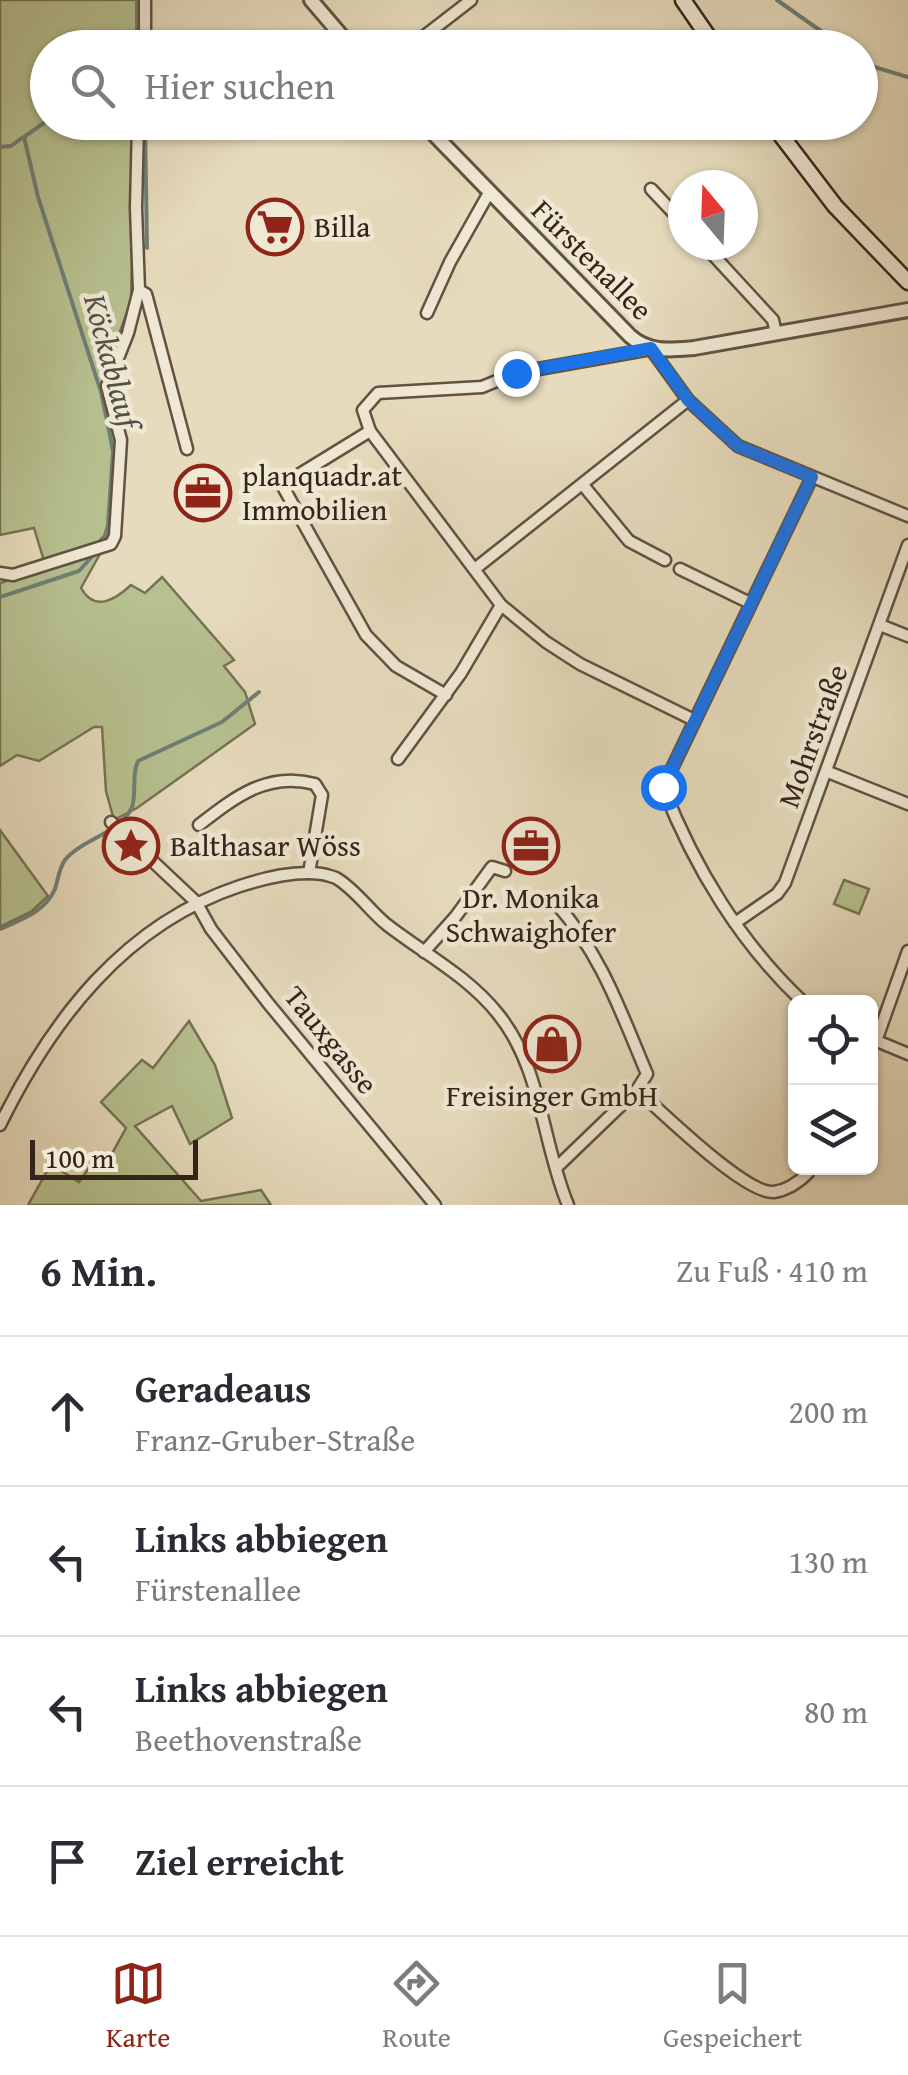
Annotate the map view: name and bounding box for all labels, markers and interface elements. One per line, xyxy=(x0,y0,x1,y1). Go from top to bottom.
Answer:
search box xyxy=(30,30,878,140)
text: Hier suchen xyxy=(145,57,335,113)
icon: search xyxy=(65,58,120,113)
north arrow xyxy=(668,170,758,260)
street label: Fürstenallee xyxy=(522,189,663,330)
supermarket icon: Billa xyxy=(245,197,305,257)
place label: Billa xyxy=(314,204,370,248)
water label: Köckablauf xyxy=(72,288,154,439)
route end xyxy=(494,351,540,397)
place label: planquadr.at Immobilien xyxy=(242,453,402,531)
office icon: planquadr.at Immobilien xyxy=(173,463,233,523)
street label: Mohrstraße xyxy=(766,658,858,813)
route start xyxy=(641,765,687,811)
place icon: Balthasar Wöss xyxy=(101,816,161,876)
office icon: Dr. Monika Schwaighofer xyxy=(501,816,561,876)
place label: Balthasar Wöss xyxy=(170,823,361,867)
place label: Dr. Monika Schwaighofer xyxy=(446,875,616,953)
street label: Tauxgasse xyxy=(274,976,389,1103)
map controls xyxy=(788,995,878,1175)
button: locate xyxy=(788,995,878,1085)
shop icon: Freisinger GmbH xyxy=(522,1014,582,1074)
place label: Freisinger GmbH xyxy=(446,1073,658,1117)
button: layers xyxy=(788,1085,878,1175)
scale bar xyxy=(30,1135,198,1180)
text: 100 m xyxy=(45,1137,114,1178)
text: 6 Min. xyxy=(40,1240,157,1301)
text: Zu Fuß · 410 m xyxy=(676,1247,868,1294)
text: Geradeaus xyxy=(135,1360,311,1416)
icon: ahead xyxy=(40,1384,95,1439)
text: 200 m xyxy=(789,1388,868,1435)
text: Franz-Gruber-Straße xyxy=(135,1416,415,1463)
text: Links abbiegen xyxy=(135,1510,388,1566)
icon: left xyxy=(40,1534,95,1589)
text: 130 m xyxy=(789,1538,868,1585)
text: Fürstenallee xyxy=(135,1566,301,1613)
text: Links abbiegen xyxy=(135,1660,388,1716)
icon: left xyxy=(40,1684,95,1739)
text: 80 m xyxy=(804,1688,868,1735)
text: Beethovenstraße xyxy=(135,1716,362,1763)
text: Ziel erreicht xyxy=(135,1833,344,1889)
icon: arrive xyxy=(40,1834,95,1889)
tab: Karte xyxy=(106,1956,170,2057)
tab: Route xyxy=(382,1956,451,2057)
tab: Gespeichert xyxy=(663,1956,802,2057)

